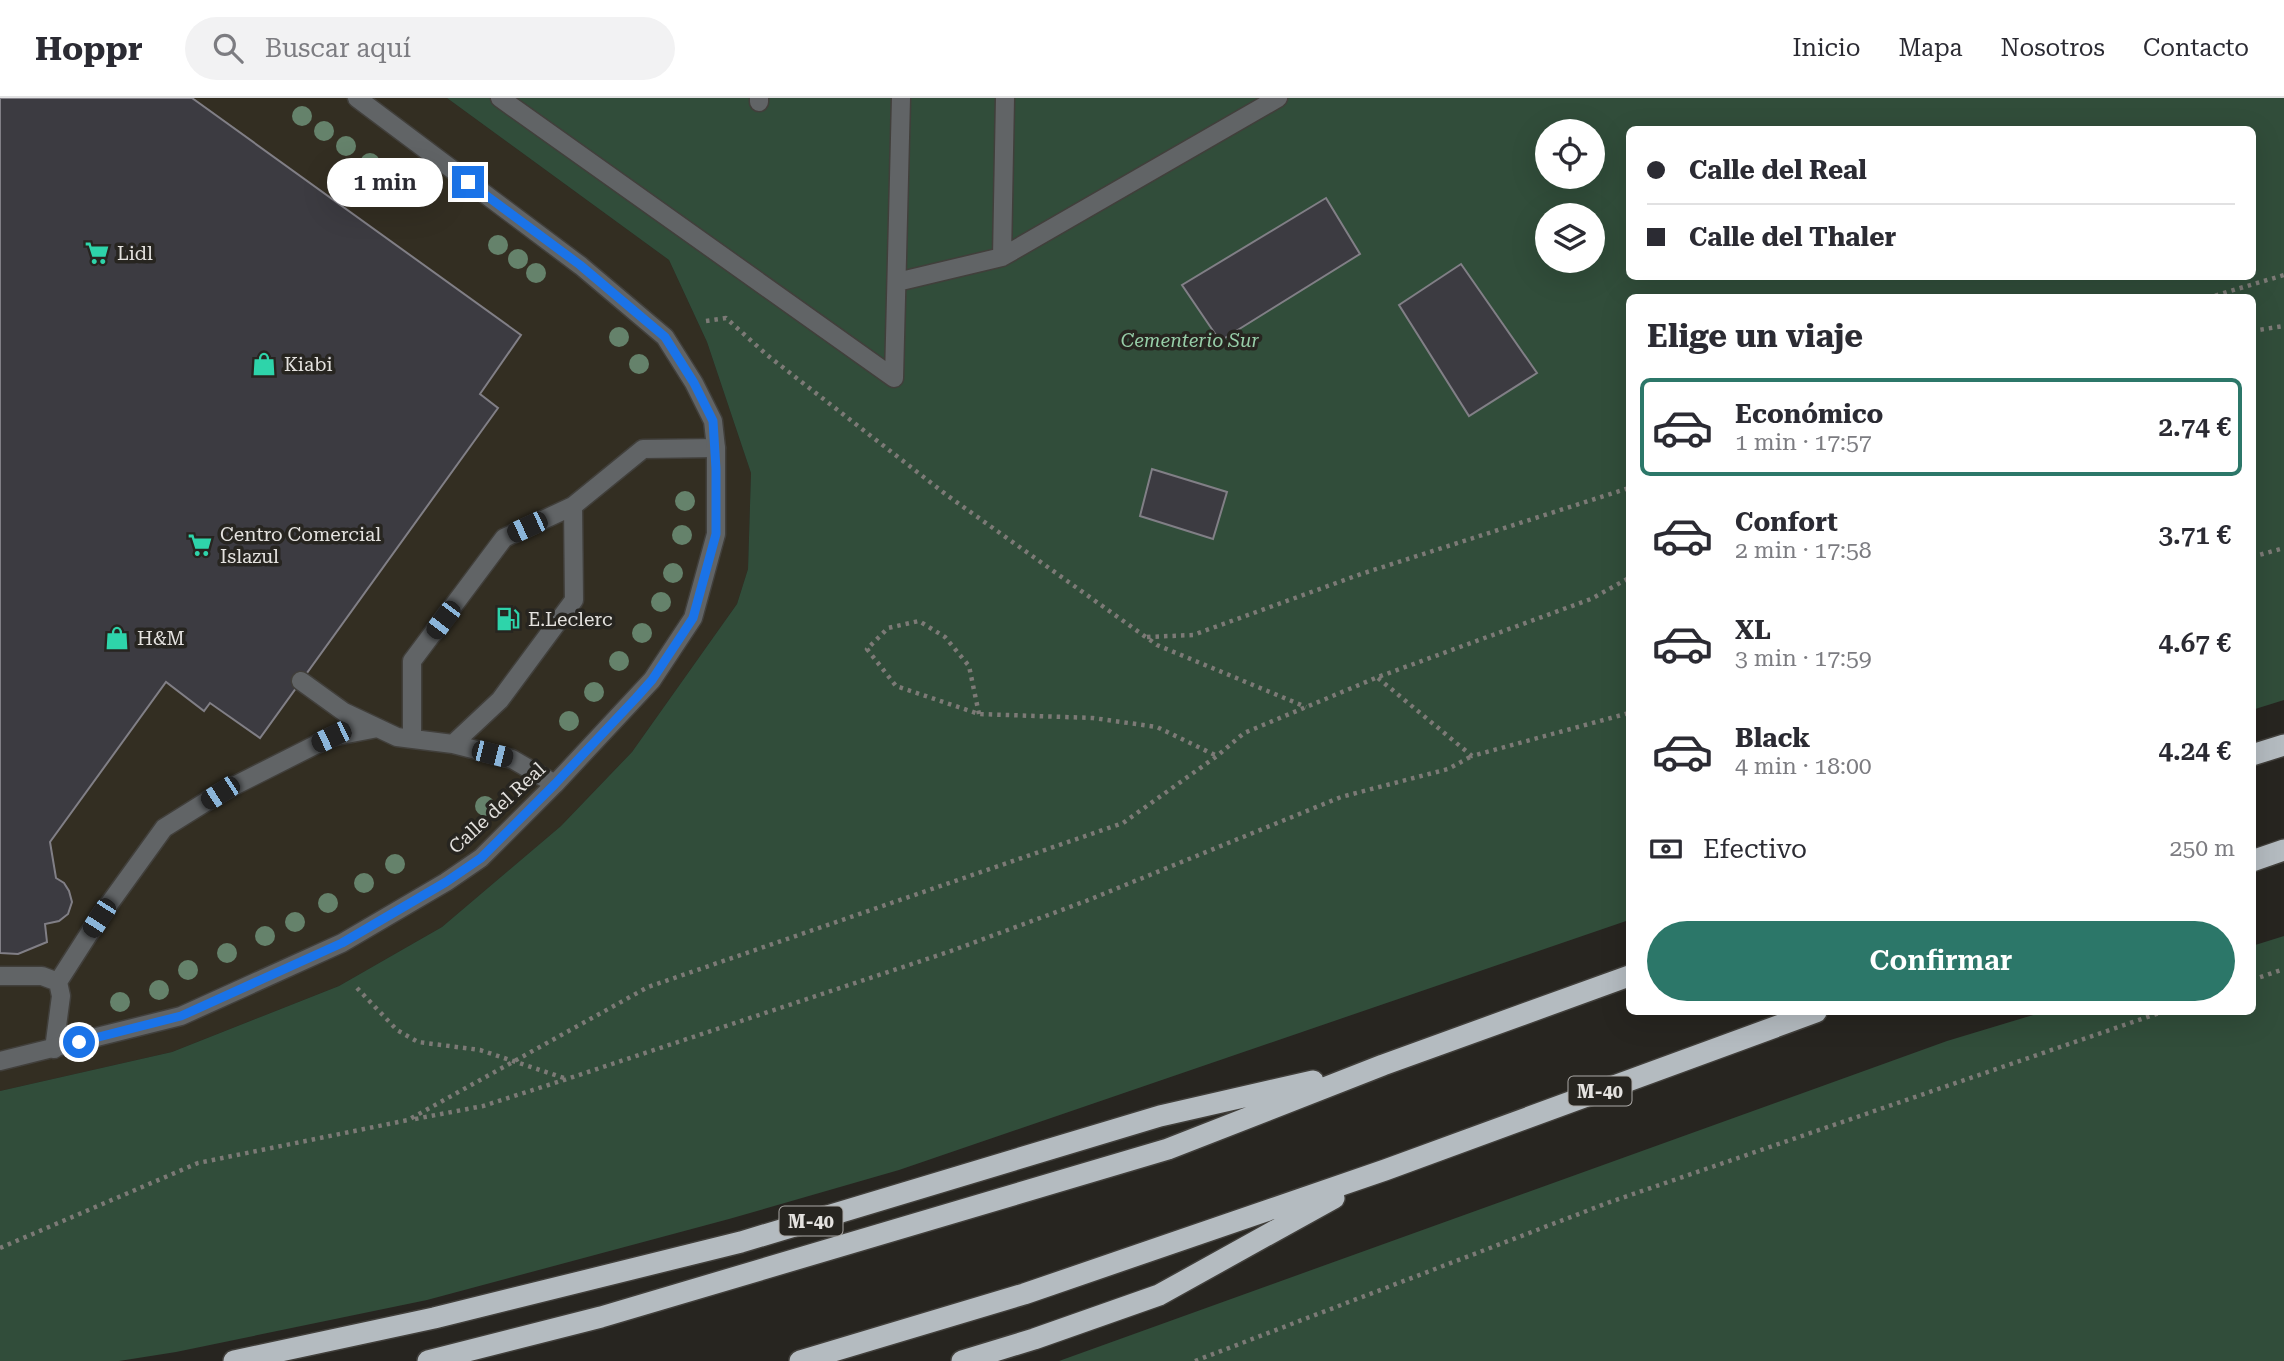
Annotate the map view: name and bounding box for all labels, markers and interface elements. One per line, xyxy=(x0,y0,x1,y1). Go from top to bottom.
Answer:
search box xyxy=(185,17,675,80)
text: Hoppr xyxy=(35,29,143,68)
icon: search xyxy=(209,29,247,67)
text: Buscar aquí xyxy=(265,33,411,63)
text: Inicio xyxy=(1792,34,1860,62)
text: Mapa xyxy=(1898,34,1963,62)
text: Nosotros xyxy=(2001,34,2105,62)
text: Contacto xyxy=(2143,34,2249,62)
map controls xyxy=(1535,119,1605,273)
button: locate xyxy=(1535,119,1605,189)
text: Calle del Real xyxy=(1689,155,1867,185)
callout: 1 min xyxy=(328,158,444,206)
route end xyxy=(452,166,484,198)
text: 1 min xyxy=(353,169,417,196)
button: layers xyxy=(1535,203,1605,273)
text: Calle del Thaler xyxy=(1689,222,1896,252)
supermarket icon: Lidl xyxy=(83,239,111,267)
place label: Lidl xyxy=(117,242,153,265)
text: Elige un viaje xyxy=(1647,317,1863,355)
park label: Cementerio Sur xyxy=(1121,329,1259,352)
shop icon: Kiabi xyxy=(250,350,278,378)
place label: Kiabi xyxy=(284,353,333,376)
icon: car xyxy=(1651,396,1714,459)
text: Económico xyxy=(1735,399,1883,429)
text: 2.74 € xyxy=(2159,412,2231,442)
text: 1 min · 17:57 xyxy=(1735,429,1872,456)
icon: car xyxy=(1651,504,1714,567)
text: Confort xyxy=(1735,507,1838,537)
car xyxy=(504,509,551,545)
text: 3.71 € xyxy=(2159,520,2231,550)
place label: Centro Comercial Islazul xyxy=(220,523,381,568)
supermarket icon: Centro Comercial Islazul xyxy=(186,531,214,559)
text: 2 min · 17:58 xyxy=(1735,537,1872,564)
car xyxy=(422,597,465,643)
fuel station icon: E.Leclerc xyxy=(494,605,522,633)
place label: E.Leclerc xyxy=(528,608,613,631)
icon: car xyxy=(1651,612,1714,675)
text: XL xyxy=(1735,615,1771,645)
shop icon: H&M xyxy=(103,624,131,652)
place label: H&M xyxy=(137,627,185,650)
text: 4.67 € xyxy=(2159,628,2231,658)
text: 3 min · 17:59 xyxy=(1735,645,1872,672)
car xyxy=(308,718,355,756)
icon: car xyxy=(1651,720,1714,783)
text: Black xyxy=(1735,723,1810,753)
text: 4.24 € xyxy=(2159,736,2231,766)
car xyxy=(470,739,515,769)
text: 4 min · 18:00 xyxy=(1735,753,1872,780)
street label: Calle del Real xyxy=(444,757,550,859)
car xyxy=(197,773,244,813)
icon: cash xyxy=(1647,830,1685,868)
text: Efectivo xyxy=(1703,834,1807,864)
text: 250 m xyxy=(2170,835,2235,862)
car xyxy=(79,895,120,941)
button: Confirmar xyxy=(1647,921,2235,1001)
route start xyxy=(63,1026,95,1058)
road number: M-40 xyxy=(1568,1076,1632,1106)
road number: M-40 xyxy=(780,1206,842,1236)

